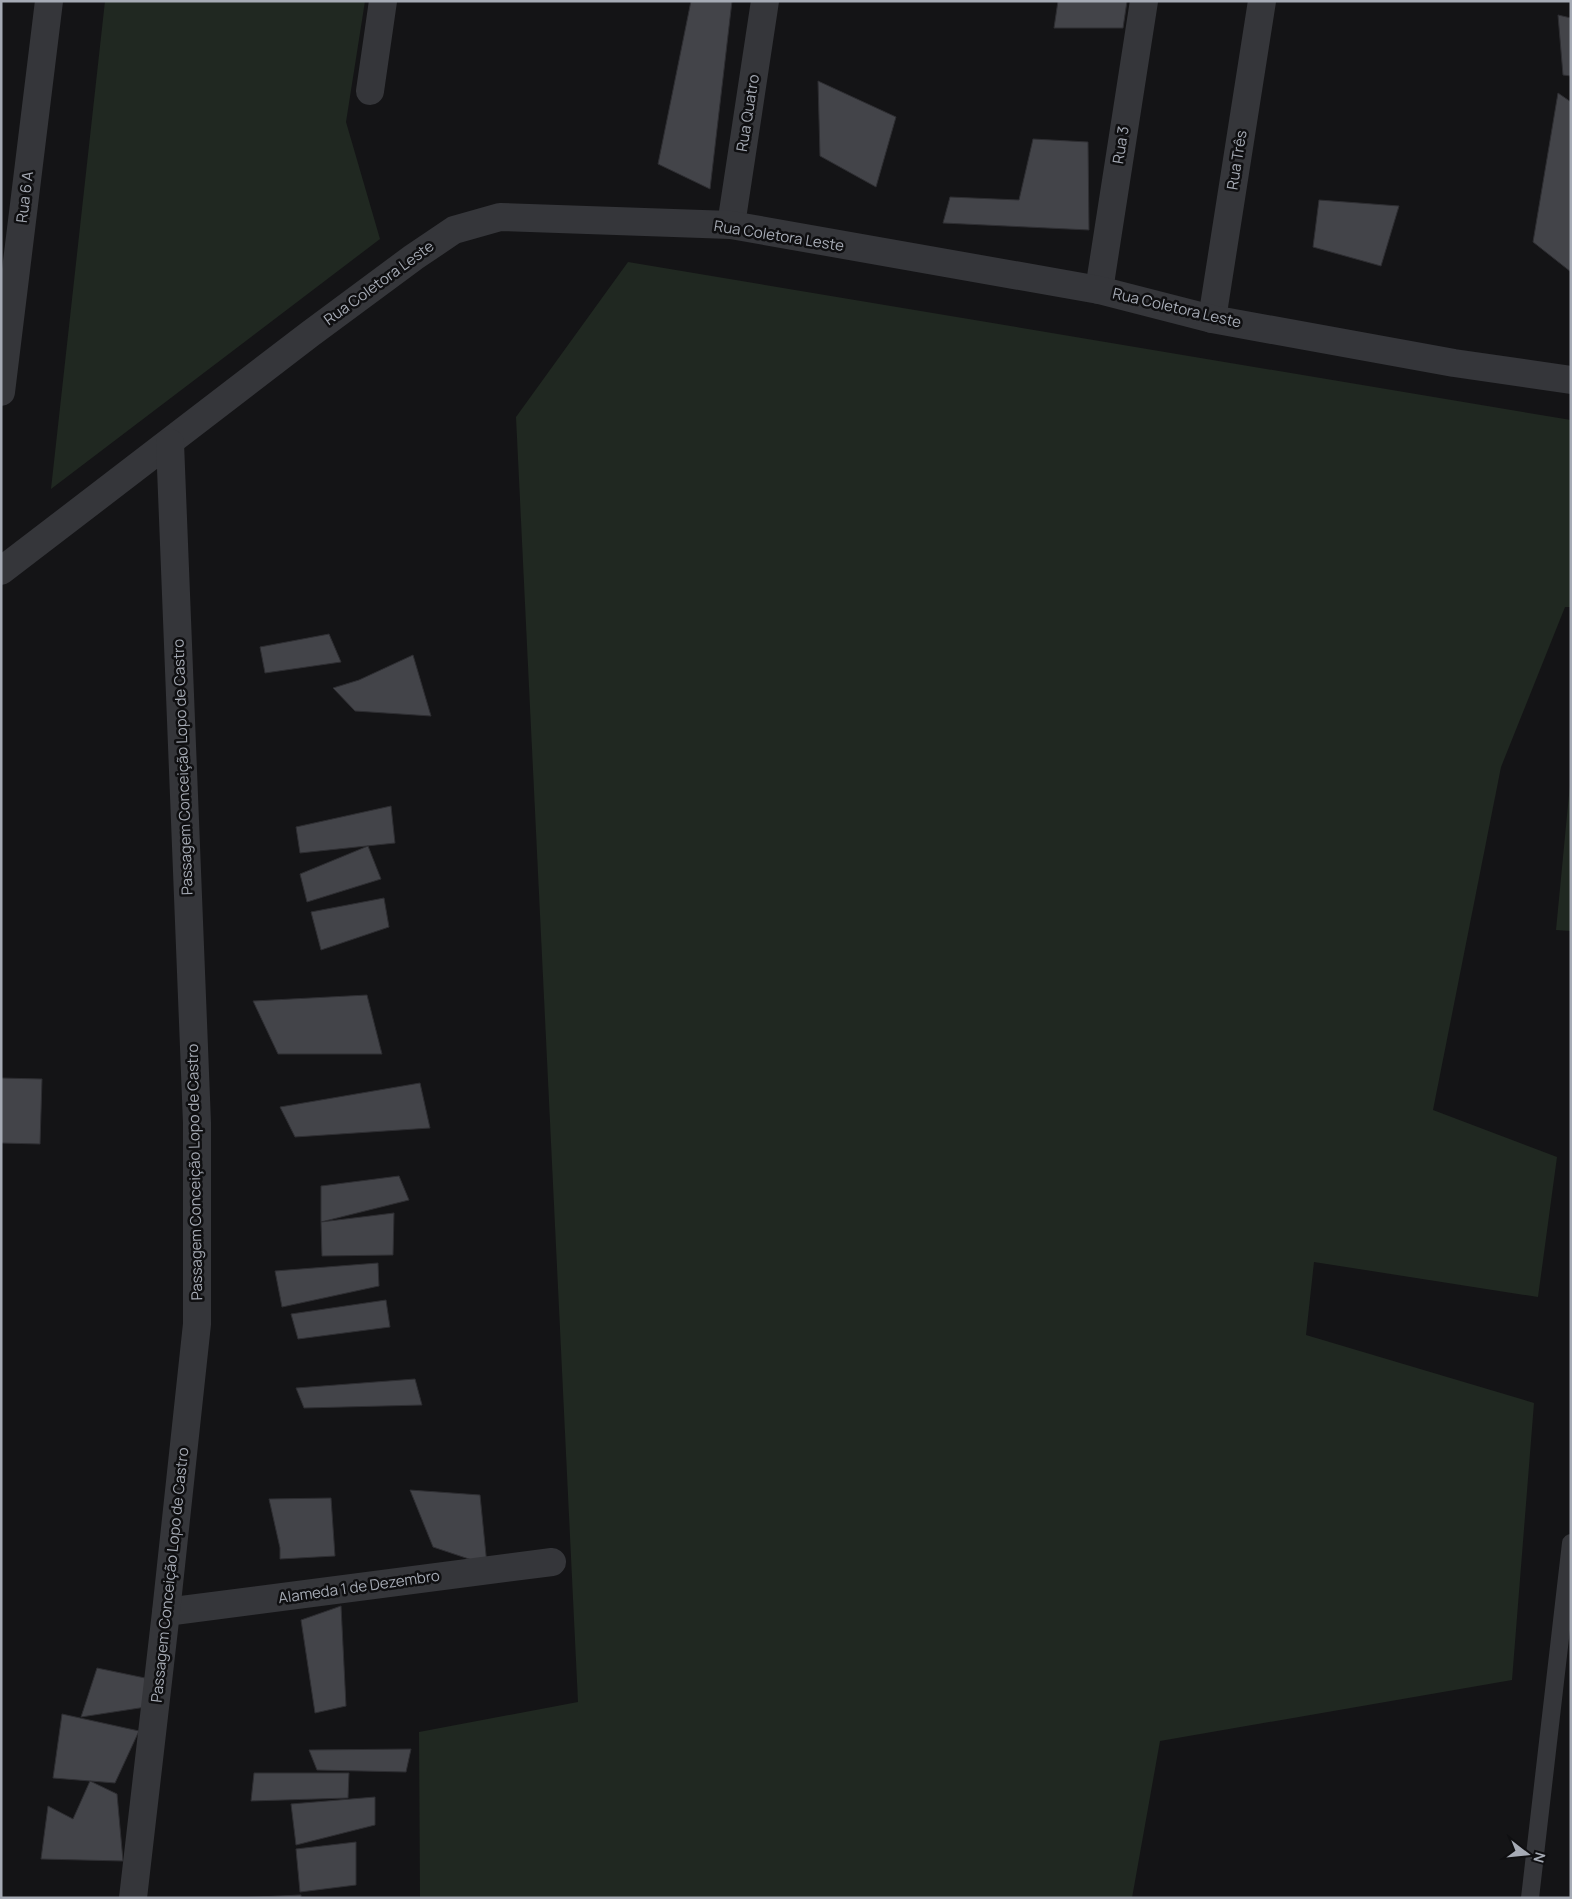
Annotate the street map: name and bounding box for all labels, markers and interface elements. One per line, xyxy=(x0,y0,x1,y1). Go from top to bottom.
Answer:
street label: Rua Quatro xyxy=(731,73,764,153)
street label: Rua 3 xyxy=(1107,125,1134,165)
street label: Rua Três xyxy=(1221,129,1252,191)
street label: Rua 6 A xyxy=(11,170,38,224)
street label: Rua Coletora Leste xyxy=(713,215,846,256)
street label: Rua Coletora Leste xyxy=(319,235,438,330)
street label: Rua Coletora Leste xyxy=(1111,283,1244,333)
street label: Passagem Conceição Lopo de Castro xyxy=(168,638,197,896)
street label: Passagem Conceição Lopo de Castro xyxy=(182,1043,207,1300)
street label: Passagem Conceição Lopo de Castro xyxy=(146,1446,193,1704)
street label: Alameda 1 de Dezembro xyxy=(277,1565,441,1608)
north arrow xyxy=(1502,1829,1552,1879)
text: N xyxy=(1529,1850,1550,1865)

